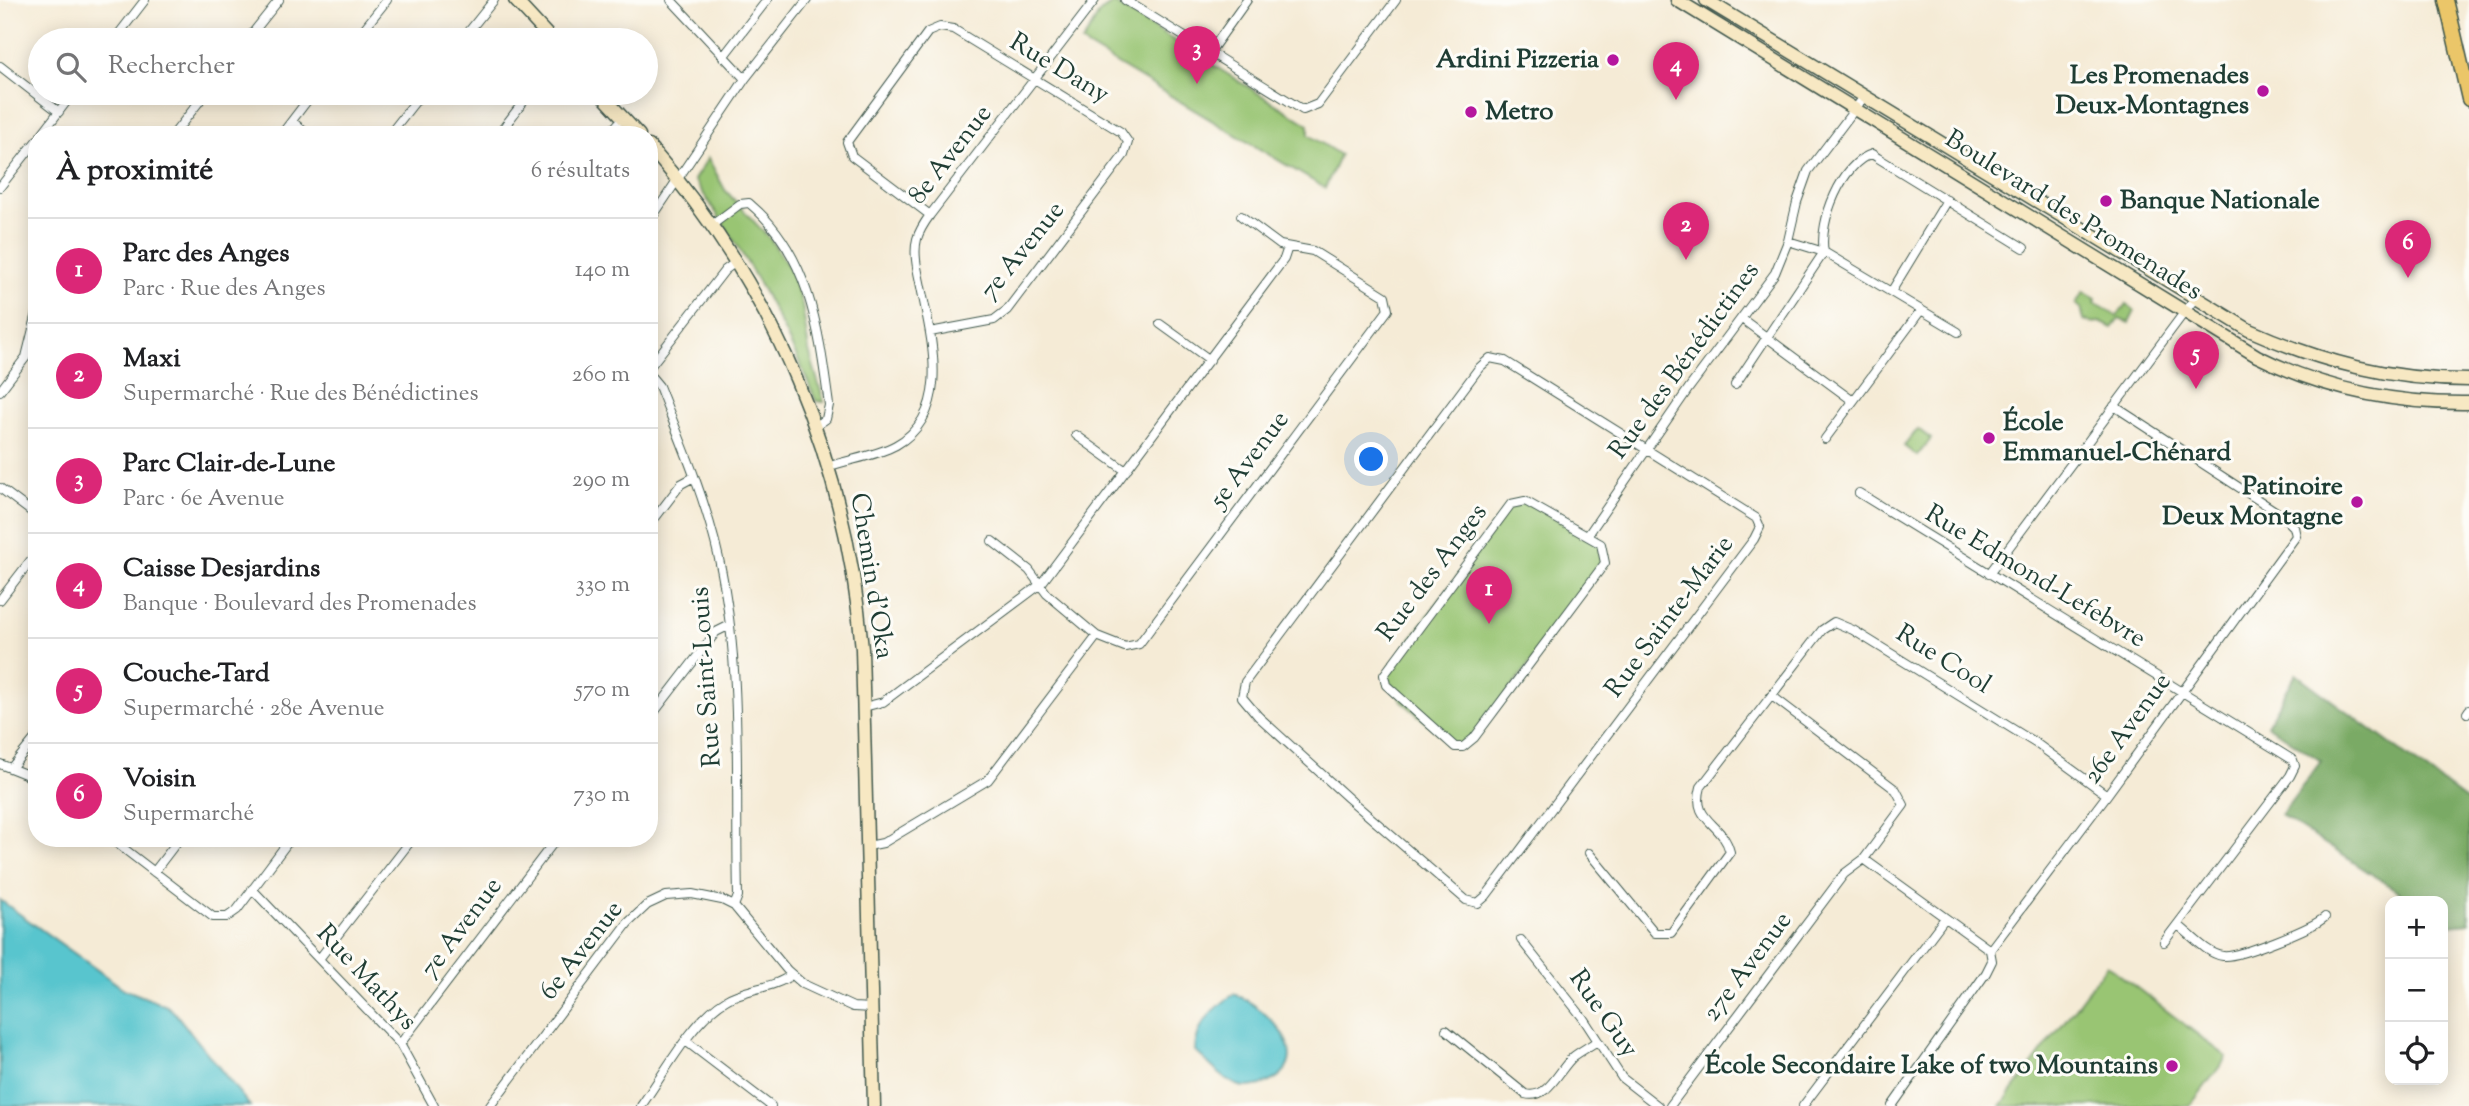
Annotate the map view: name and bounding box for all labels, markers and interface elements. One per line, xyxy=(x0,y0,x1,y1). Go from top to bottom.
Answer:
street label: Rue Dany xyxy=(1002,25,1116,113)
pin: 3 xyxy=(1174,26,1220,84)
search box xyxy=(28,28,658,105)
place label: Ardini Pizzeria xyxy=(1436,42,1599,79)
pin: 4 xyxy=(1653,42,1699,100)
icon: search xyxy=(52,48,90,86)
text: Rechercher xyxy=(108,48,235,85)
marker: Ardini Pizzeria xyxy=(1605,52,1621,68)
place label: Les Promenades Deux-Montagnes xyxy=(2055,58,2249,125)
marker: Les Promenades Deux-Montagnes xyxy=(2255,83,2271,99)
place label: Metro xyxy=(1485,94,1553,131)
street label: 8e Avenue xyxy=(900,97,1002,213)
marker: Metro xyxy=(1463,104,1479,120)
street label: Boulevard des Promenades xyxy=(1937,122,2209,310)
text: À proximité xyxy=(56,150,213,193)
text: 6 résultats xyxy=(531,155,630,188)
place label: Banque Nationale xyxy=(2120,183,2320,220)
marker: Banque Nationale xyxy=(2098,193,2114,209)
street label: 7e Avenue xyxy=(972,194,1074,308)
pin: 2 xyxy=(1663,202,1709,260)
pin: 6 xyxy=(2385,220,2431,278)
text: Parc des Anges xyxy=(123,236,289,273)
text: 1 xyxy=(75,254,83,287)
text: 140 m xyxy=(575,254,630,287)
street label: Rue des Bénédictines xyxy=(1601,255,1769,467)
text: Parc · Rue des Anges xyxy=(123,273,326,306)
pin: 5 xyxy=(2173,331,2219,389)
text: Maxi xyxy=(123,341,181,378)
text: 2 xyxy=(74,359,84,392)
text: 260 m xyxy=(572,359,630,392)
text: Supermarché · Rue des Bénédictines xyxy=(123,378,479,411)
street label: 5e Avenue xyxy=(1200,404,1299,518)
place label: École Emmanuel-Chénard xyxy=(2003,405,2231,472)
marker: École Emmanuel-Chénard xyxy=(1981,430,1997,446)
your location xyxy=(1354,442,1388,476)
text: Parc Clair-de-Lune xyxy=(123,446,335,483)
text: 3 xyxy=(74,464,84,497)
text: 290 m xyxy=(572,464,630,497)
place label: Patinoire Deux Montagne xyxy=(2162,469,2343,536)
text: Parc · 6e Avenue xyxy=(123,483,284,516)
street label: Chemin d'Oka xyxy=(840,490,902,662)
marker: Patinoire Deux Montagne xyxy=(2349,494,2365,510)
street label: Rue des Anges xyxy=(1369,496,1497,650)
street label: Rue Edmond-Lefebvre xyxy=(1918,496,2152,658)
street label: Rue Sainte-Marie xyxy=(1597,528,1743,706)
text: Caisse Desjardins xyxy=(123,551,320,588)
pin: 1 xyxy=(1466,566,1512,624)
text: 4 xyxy=(73,569,85,602)
text: 330 m xyxy=(576,569,630,602)
street label: Rue Saint-Louis xyxy=(682,586,732,768)
text: Banque · Boulevard des Promenades xyxy=(123,588,477,621)
street label: Rue Cool xyxy=(1888,616,1998,704)
text: Couche-Tard xyxy=(123,656,270,693)
street label: 26e Avenue xyxy=(2075,666,2181,792)
text: 5 xyxy=(75,674,83,707)
text: 570 m xyxy=(575,674,630,707)
text: Supermarché · 28e Avenue xyxy=(123,693,385,726)
text: Voisin xyxy=(123,761,196,798)
text: 6 xyxy=(73,779,85,812)
text: 730 m xyxy=(573,779,630,812)
text: Supermarché xyxy=(123,798,254,831)
street label: 7e Avenue xyxy=(412,870,512,986)
street label: 6e Avenue xyxy=(531,893,633,1009)
map controls xyxy=(2385,896,2448,1085)
button: + xyxy=(2385,896,2448,959)
street label: 27e Avenue xyxy=(1694,904,1802,1030)
street label: Rue Mathys xyxy=(307,917,425,1039)
button: − xyxy=(2385,959,2448,1022)
street label: Rue Guy xyxy=(1559,963,1647,1065)
button: locate xyxy=(2385,1022,2448,1085)
place label: École Secondaire Lake of two Mountains xyxy=(1705,1048,2158,1085)
marker: École Secondaire Lake of two Mountains xyxy=(2164,1058,2180,1074)

